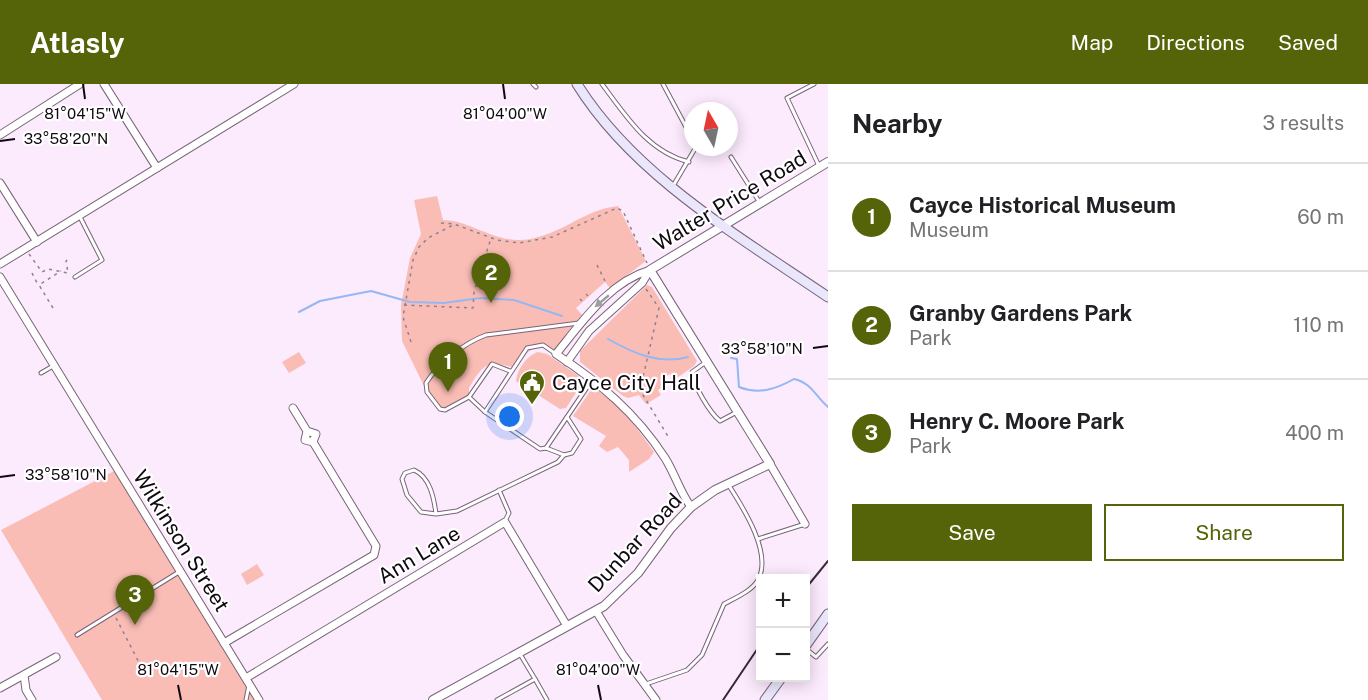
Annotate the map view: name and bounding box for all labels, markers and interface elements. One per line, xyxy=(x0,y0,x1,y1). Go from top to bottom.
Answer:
text: Atlasly xyxy=(30,26,124,59)
text: Map xyxy=(1071,30,1113,55)
text: Directions xyxy=(1146,30,1245,55)
text: Saved xyxy=(1278,30,1338,55)
north arrow xyxy=(684,102,738,156)
text: 81°04'15"W xyxy=(44,105,126,122)
text: 81°04'00"W xyxy=(463,105,547,122)
text: Nearby xyxy=(852,108,942,139)
text: 3 results xyxy=(1263,111,1344,135)
text: 33°58'20"N xyxy=(24,130,108,147)
street label: Walter Price Road xyxy=(649,145,811,256)
text: Cayce Historical Museum xyxy=(909,192,1176,218)
text: 1 xyxy=(867,205,876,229)
text: 60 m xyxy=(1297,205,1344,229)
text: Museum xyxy=(909,218,989,242)
pin: 2 xyxy=(472,254,510,303)
one-way arrow xyxy=(595,294,610,307)
text: Granby Gardens Park xyxy=(909,300,1132,326)
text: 2 xyxy=(865,313,878,337)
text: 110 m xyxy=(1293,313,1344,337)
text: Park xyxy=(909,326,952,350)
text: 33°58'10"N xyxy=(721,340,803,357)
pin: 1 xyxy=(428,342,468,392)
public building icon: Cayce City Hall xyxy=(517,368,547,406)
place label: Cayce City Hall xyxy=(552,370,701,395)
your location xyxy=(495,402,524,431)
text: Henry C. Moore Park xyxy=(909,408,1125,434)
text: 3 xyxy=(865,421,878,445)
text: 400 m xyxy=(1285,421,1344,445)
text: Park xyxy=(909,434,952,458)
street label: Wilkinson Street xyxy=(128,465,235,616)
text: 33°58'10"N xyxy=(25,466,107,483)
street label: Dunbar Road xyxy=(583,488,687,597)
button: Save xyxy=(852,504,1092,561)
button: Share xyxy=(1104,504,1344,561)
street label: Ann Lane xyxy=(373,520,464,589)
map controls xyxy=(756,574,810,682)
button: + xyxy=(756,574,810,628)
pin: 3 xyxy=(116,576,154,625)
button: − xyxy=(756,628,810,682)
text: 81°04'15"W xyxy=(137,661,219,678)
text: 81°04'00"W xyxy=(556,661,640,678)

